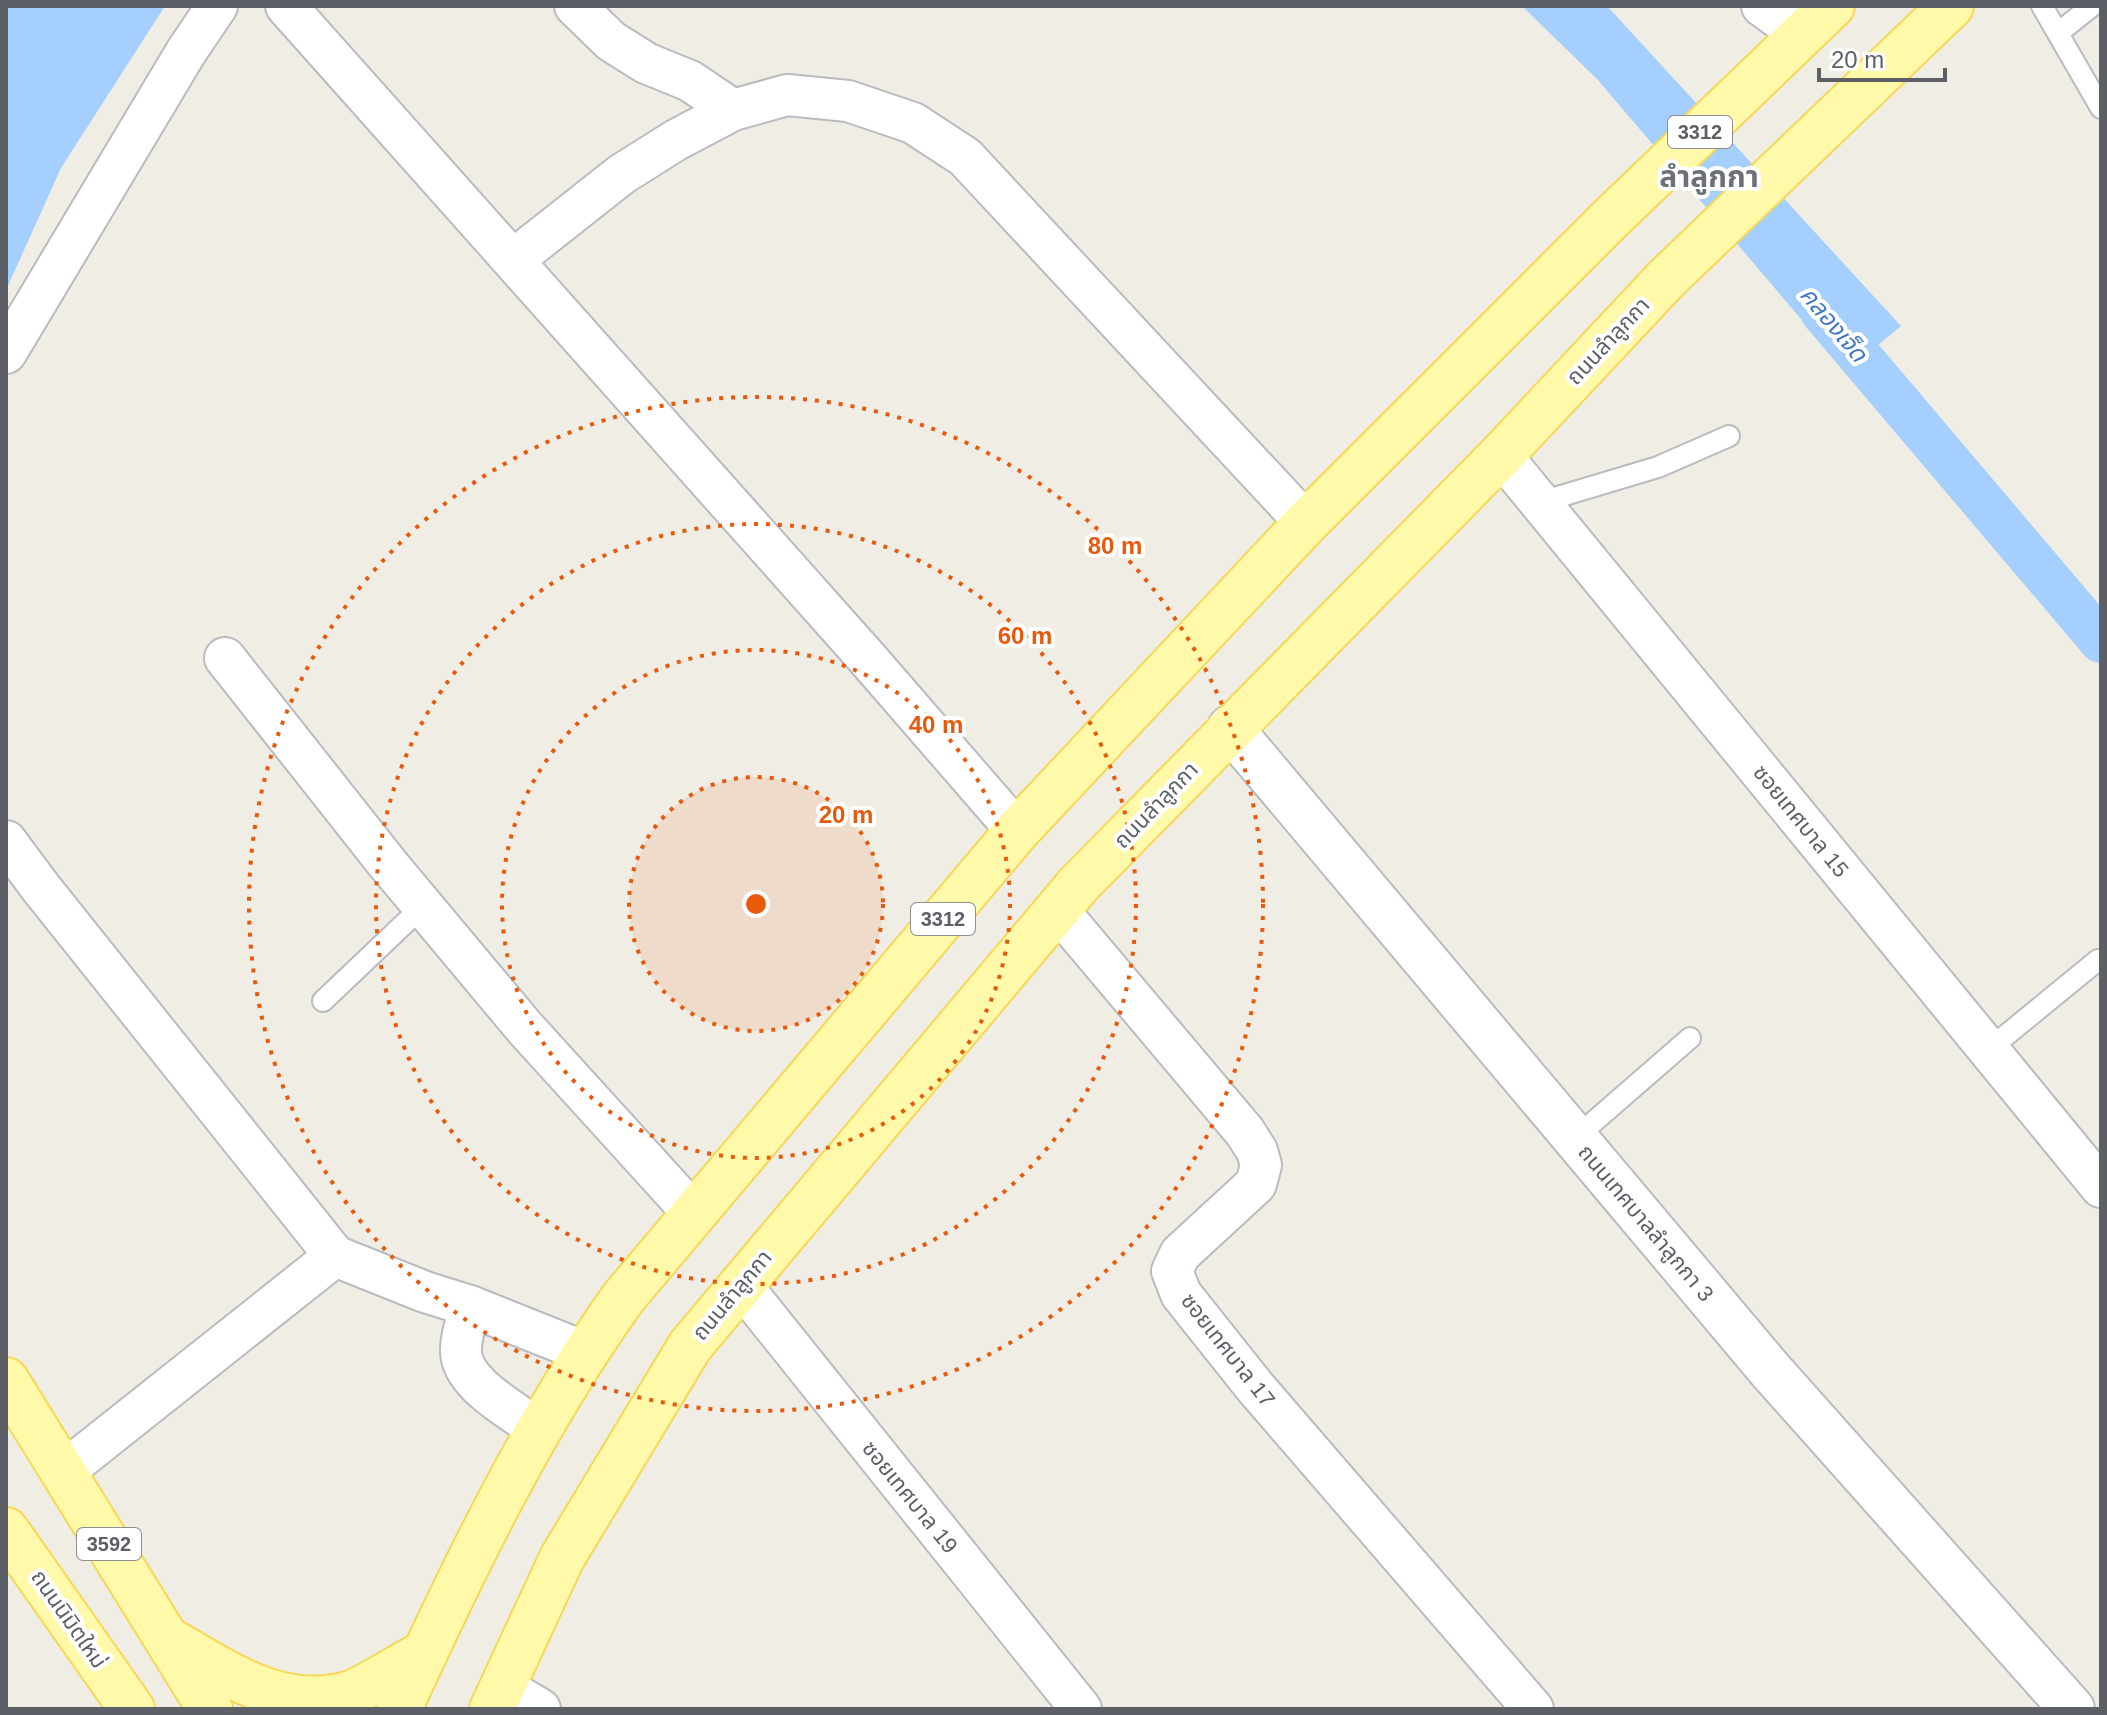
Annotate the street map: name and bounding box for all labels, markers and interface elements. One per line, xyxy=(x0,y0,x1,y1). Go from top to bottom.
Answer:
scale bar xyxy=(1819,32,1945,82)
text: 20 m xyxy=(1831,46,1884,73)
road number: 3312 xyxy=(1668,116,1732,148)
district label: ลำลูกกา xyxy=(1659,160,1759,195)
water label: คลองเจ็ด xyxy=(1795,281,1874,368)
street label: ถนนลำลูกกา xyxy=(1561,292,1655,390)
text: 80 m xyxy=(1088,532,1142,559)
text: 60 m xyxy=(998,622,1052,649)
text: 40 m xyxy=(909,711,963,738)
street label: ถนนลำลูกกา xyxy=(1109,757,1204,854)
street label: ซอยเทศบาล 15 xyxy=(1748,760,1854,882)
text: 20 m xyxy=(819,801,873,828)
centre of rings xyxy=(742,890,770,918)
road number: 3312 xyxy=(911,903,975,935)
street label: ถนนเทศบาลลำลูกกา 3 xyxy=(1573,1140,1719,1307)
street label: ถนนลำลูกกา xyxy=(687,1245,778,1346)
street label: ซอยเทศบาล 17 xyxy=(1176,1288,1280,1412)
street label: ซอยเทศบาล 19 xyxy=(857,1436,963,1558)
road number: 3592 xyxy=(77,1528,141,1560)
street label: ถนนนิมิตใหม่ xyxy=(26,1565,112,1673)

